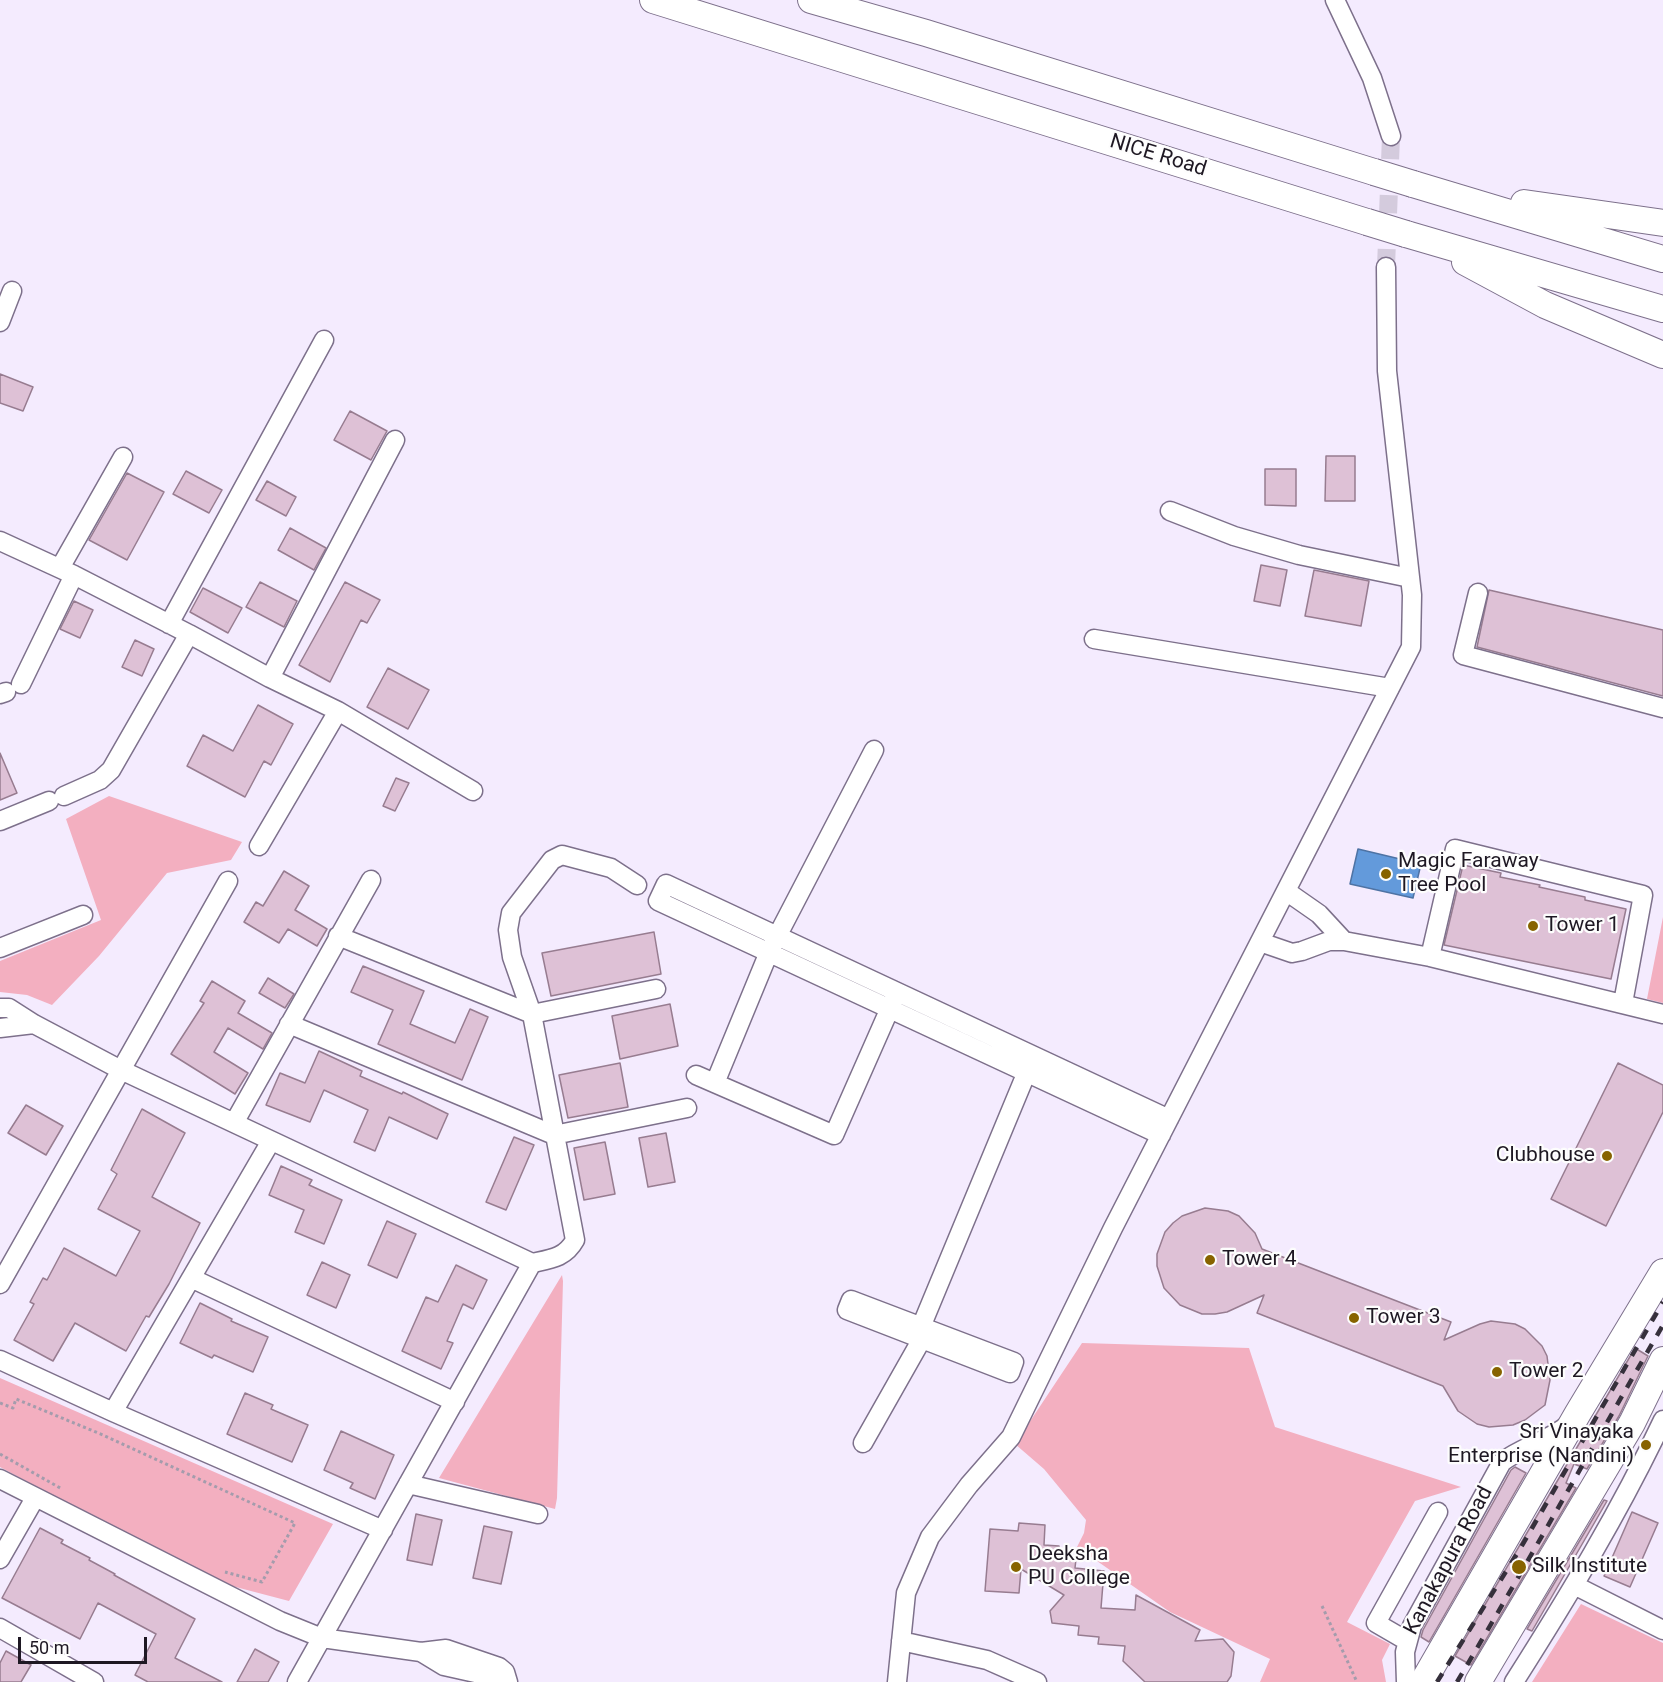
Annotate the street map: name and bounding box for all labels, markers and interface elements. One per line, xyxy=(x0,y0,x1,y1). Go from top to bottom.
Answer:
street label: NICE Road xyxy=(1107,129,1209,183)
place label: Magic Faraway Tree Pool xyxy=(1398,849,1539,899)
marker: Magic Faraway Tree Pool xyxy=(1379,867,1393,881)
place label: Tower 1 xyxy=(1545,913,1620,939)
marker: Tower 1 xyxy=(1526,919,1540,933)
place label: Clubhouse xyxy=(1496,1143,1595,1169)
marker: Clubhouse xyxy=(1600,1149,1614,1163)
place label: Tower 4 xyxy=(1222,1247,1297,1273)
marker: Tower 4 xyxy=(1203,1253,1217,1267)
place label: Tower 3 xyxy=(1366,1305,1441,1331)
marker: Tower 3 xyxy=(1347,1311,1361,1325)
place label: Tower 2 xyxy=(1509,1359,1584,1385)
marker: Tower 2 xyxy=(1490,1365,1504,1379)
place label: Sri Vinayaka Enterprise (Nandini) xyxy=(1448,1420,1634,1470)
marker: Sri Vinayaka Enterprise (Nandini) xyxy=(1639,1438,1653,1452)
street label: Kanakapura Road xyxy=(1399,1482,1499,1640)
place label: Deeksha PU College xyxy=(1028,1542,1130,1592)
place label: Silk Institute xyxy=(1532,1554,1647,1580)
marker: Silk Institute xyxy=(1510,1558,1528,1576)
marker: Deeksha PU College xyxy=(1009,1560,1023,1574)
scale bar xyxy=(21,1625,150,1663)
text: 50 m xyxy=(29,1637,69,1658)

